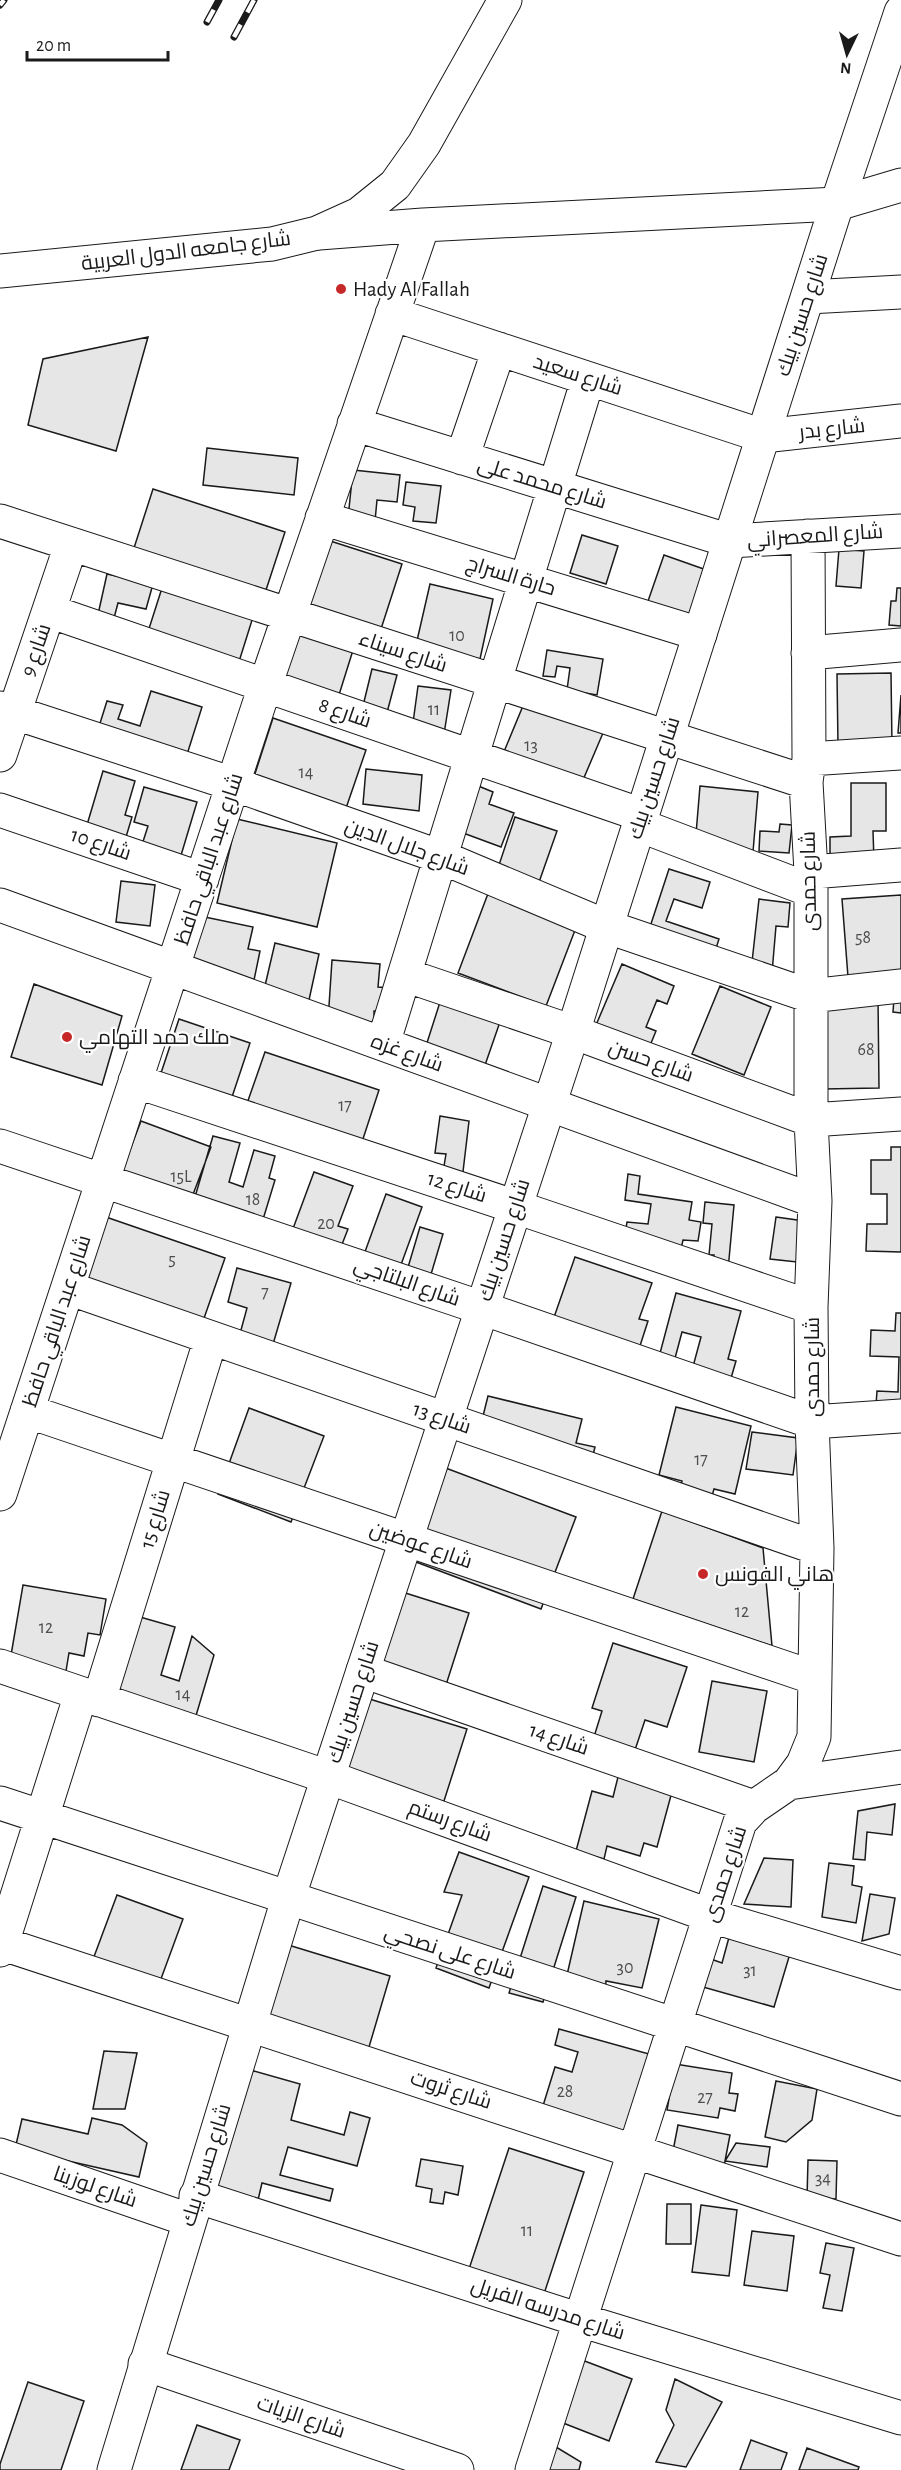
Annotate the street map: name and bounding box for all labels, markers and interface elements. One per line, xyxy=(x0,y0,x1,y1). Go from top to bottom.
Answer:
scale bar xyxy=(27,24,168,62)
north arrow xyxy=(817,24,877,84)
text: 20 m xyxy=(36,37,71,55)
text: N xyxy=(840,59,852,76)
street label: شارع جامعه الدول العربية xyxy=(80,228,292,277)
street label: شارع حسين بيك xyxy=(772,251,834,380)
place label: Hady Al Fallah xyxy=(353,279,470,300)
marker: Hady Al Fallah xyxy=(334,282,348,296)
street label: شارع سعيد xyxy=(530,351,625,402)
street label: شارع بدر xyxy=(797,415,866,446)
street label: شارع محمد على xyxy=(474,453,609,515)
street label: شارع المعصراني xyxy=(746,521,884,556)
street label: حارة السراج xyxy=(463,552,558,602)
street label: شارع 9 xyxy=(17,621,58,680)
house number: 10 xyxy=(449,627,465,645)
street label: شارع سيناء xyxy=(355,628,450,679)
street label: شارع 8 xyxy=(315,694,374,735)
house number: 11 xyxy=(428,701,440,719)
street label: شارع حسين بيك xyxy=(624,714,686,843)
house number: 13 xyxy=(524,737,538,755)
house number: 14 xyxy=(299,764,314,782)
street label: شارع عبد الباقي حافظ xyxy=(171,771,251,949)
street label: شارع جلال الدين xyxy=(341,815,472,882)
street label: شارع 10 xyxy=(67,824,134,867)
street label: شارع حمدى xyxy=(798,831,823,931)
house number: 58 xyxy=(855,929,871,947)
place label: ملك حمد التهامي xyxy=(79,1027,230,1053)
marker: ملك حمد التهامي xyxy=(60,1030,74,1044)
street label: شارع غزه xyxy=(367,1030,446,1079)
street label: شارع حسن xyxy=(605,1036,696,1089)
house number: 68 xyxy=(858,1041,875,1059)
house number: 17 xyxy=(338,1097,352,1115)
house number: 15L xyxy=(170,1168,192,1186)
street label: شارع 12 xyxy=(424,1168,489,1209)
street label: شارع حسين بيك xyxy=(474,1176,536,1305)
house number: 18 xyxy=(246,1191,260,1209)
house number: 20 xyxy=(317,1215,335,1233)
street label: شارع عبد الباقي حافظ xyxy=(19,1233,99,1411)
house number: 5 xyxy=(168,1251,176,1269)
street label: شارع البلتاجي xyxy=(350,1254,463,1315)
house number: 7 xyxy=(261,1284,269,1302)
street label: شارع حمدى xyxy=(802,1317,826,1417)
street label: شارع 13 xyxy=(409,1398,474,1441)
house number: 17 xyxy=(694,1451,708,1469)
street label: شارع 15 xyxy=(136,1487,177,1552)
street label: شارع عوضين xyxy=(366,1518,475,1575)
place label: هاني الفونس xyxy=(715,1564,834,1590)
marker: هاني الفونس xyxy=(696,1567,710,1581)
house number: 12 xyxy=(735,1603,749,1621)
house number: 12 xyxy=(39,1619,53,1637)
street label: شارع حسين بيك xyxy=(323,1638,385,1767)
house number: 14 xyxy=(176,1686,191,1704)
street label: شارع 14 xyxy=(526,1719,591,1762)
street label: شارع رستم xyxy=(404,1796,494,1849)
street label: شارع حمدى xyxy=(700,1823,753,1926)
street label: شارع على نصحي xyxy=(380,1921,518,1988)
house number: 30 xyxy=(617,1959,633,1977)
house number: 31 xyxy=(743,1962,757,1980)
street label: شارع ثروت xyxy=(407,2067,494,2116)
house number: 28 xyxy=(557,2083,573,2101)
house number: 27 xyxy=(697,2089,713,2107)
street label: شارع حسين بيك xyxy=(177,2101,237,2230)
street label: شارع لوزينا xyxy=(49,2163,140,2214)
house number: 34 xyxy=(815,2170,831,2188)
house number: 11 xyxy=(521,2222,533,2240)
street label: شارع مدرسه الفريل xyxy=(468,2274,628,2347)
street label: شارع الزيات xyxy=(253,2392,348,2445)

